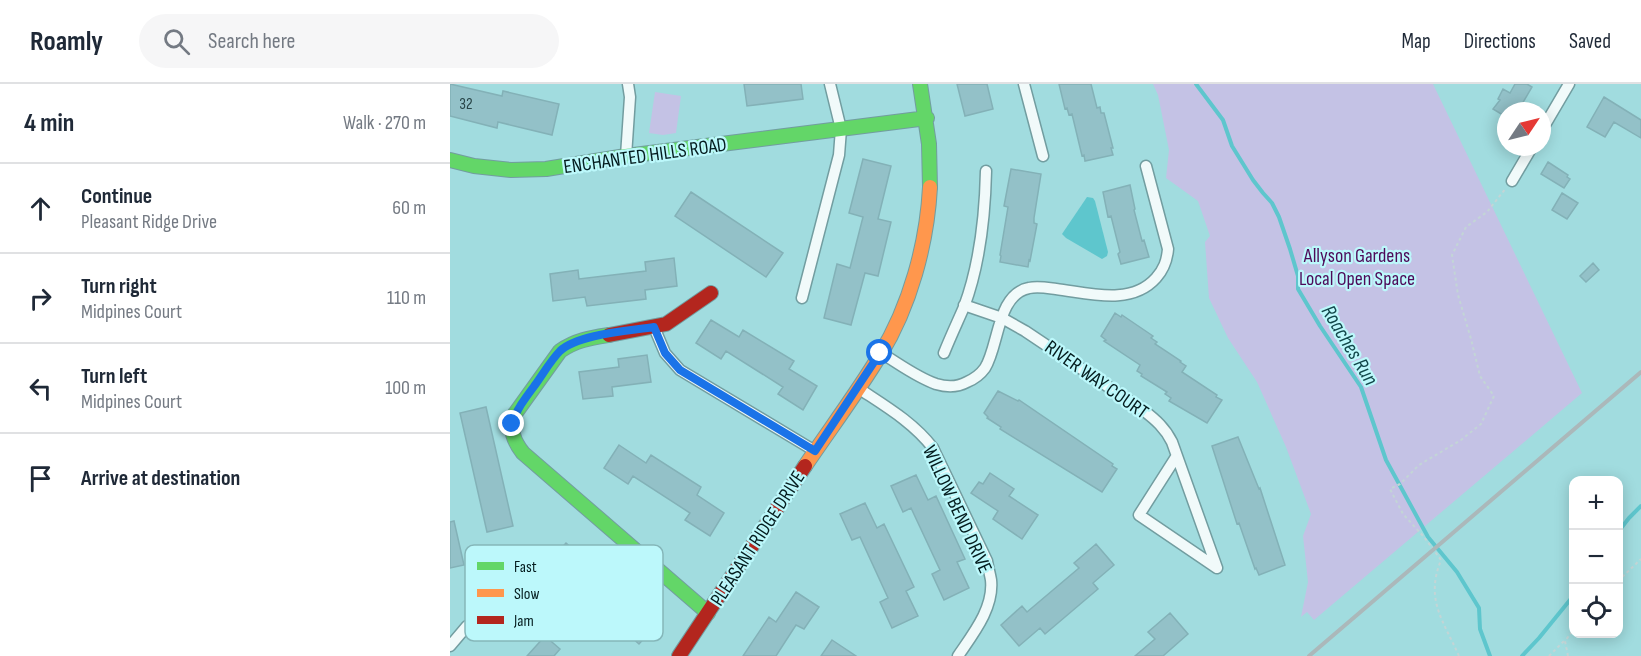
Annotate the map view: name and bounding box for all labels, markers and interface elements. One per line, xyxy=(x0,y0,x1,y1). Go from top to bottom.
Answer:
search box xyxy=(139,14,559,68)
text: Roamly xyxy=(30,25,103,58)
icon: search xyxy=(160,25,193,58)
text: Search here xyxy=(208,28,295,55)
text: Map xyxy=(1401,29,1431,54)
text: Directions xyxy=(1464,29,1536,54)
text: Saved xyxy=(1569,29,1611,54)
house number: 32 xyxy=(459,95,473,114)
north arrow xyxy=(1497,102,1551,156)
text: 4 min xyxy=(24,108,74,139)
text: Walk · 270 m xyxy=(343,111,426,135)
street label: ENCHANTED HILLS ROAD xyxy=(562,133,728,179)
text: Continue xyxy=(81,183,152,210)
icon: ahead xyxy=(24,192,57,225)
text: 60 m xyxy=(392,196,426,220)
text: Pleasant Ridge Drive xyxy=(81,210,217,234)
park label: Allyson Gardens Local Open Space xyxy=(1299,244,1415,291)
text: Turn right xyxy=(81,273,157,300)
icon: right xyxy=(24,282,57,315)
text: 110 m xyxy=(387,286,426,310)
text: Midpines Court xyxy=(81,300,182,324)
water label: Roaches Run xyxy=(1316,301,1383,390)
street label: RIVER WAY COURT xyxy=(1040,335,1153,424)
route start xyxy=(866,339,892,365)
text: Turn left xyxy=(81,363,147,390)
icon: left xyxy=(24,372,57,405)
text: 100 m xyxy=(385,376,426,400)
text: Midpines Court xyxy=(81,390,182,414)
route end xyxy=(498,410,524,436)
street label: WILLOW BEND DRIVE xyxy=(917,442,997,577)
icon: arrive xyxy=(24,462,57,495)
text: Arrive at destination xyxy=(81,465,240,492)
street label: PLEASANT RIDGE DRIVE xyxy=(705,467,810,611)
map controls xyxy=(1569,476,1623,638)
button: + xyxy=(1569,476,1623,530)
button: − xyxy=(1569,530,1623,584)
legend xyxy=(465,545,663,641)
text: Fast xyxy=(514,558,537,577)
button: locate xyxy=(1569,584,1623,638)
text: Slow xyxy=(514,585,539,604)
text: Jam xyxy=(513,612,534,631)

